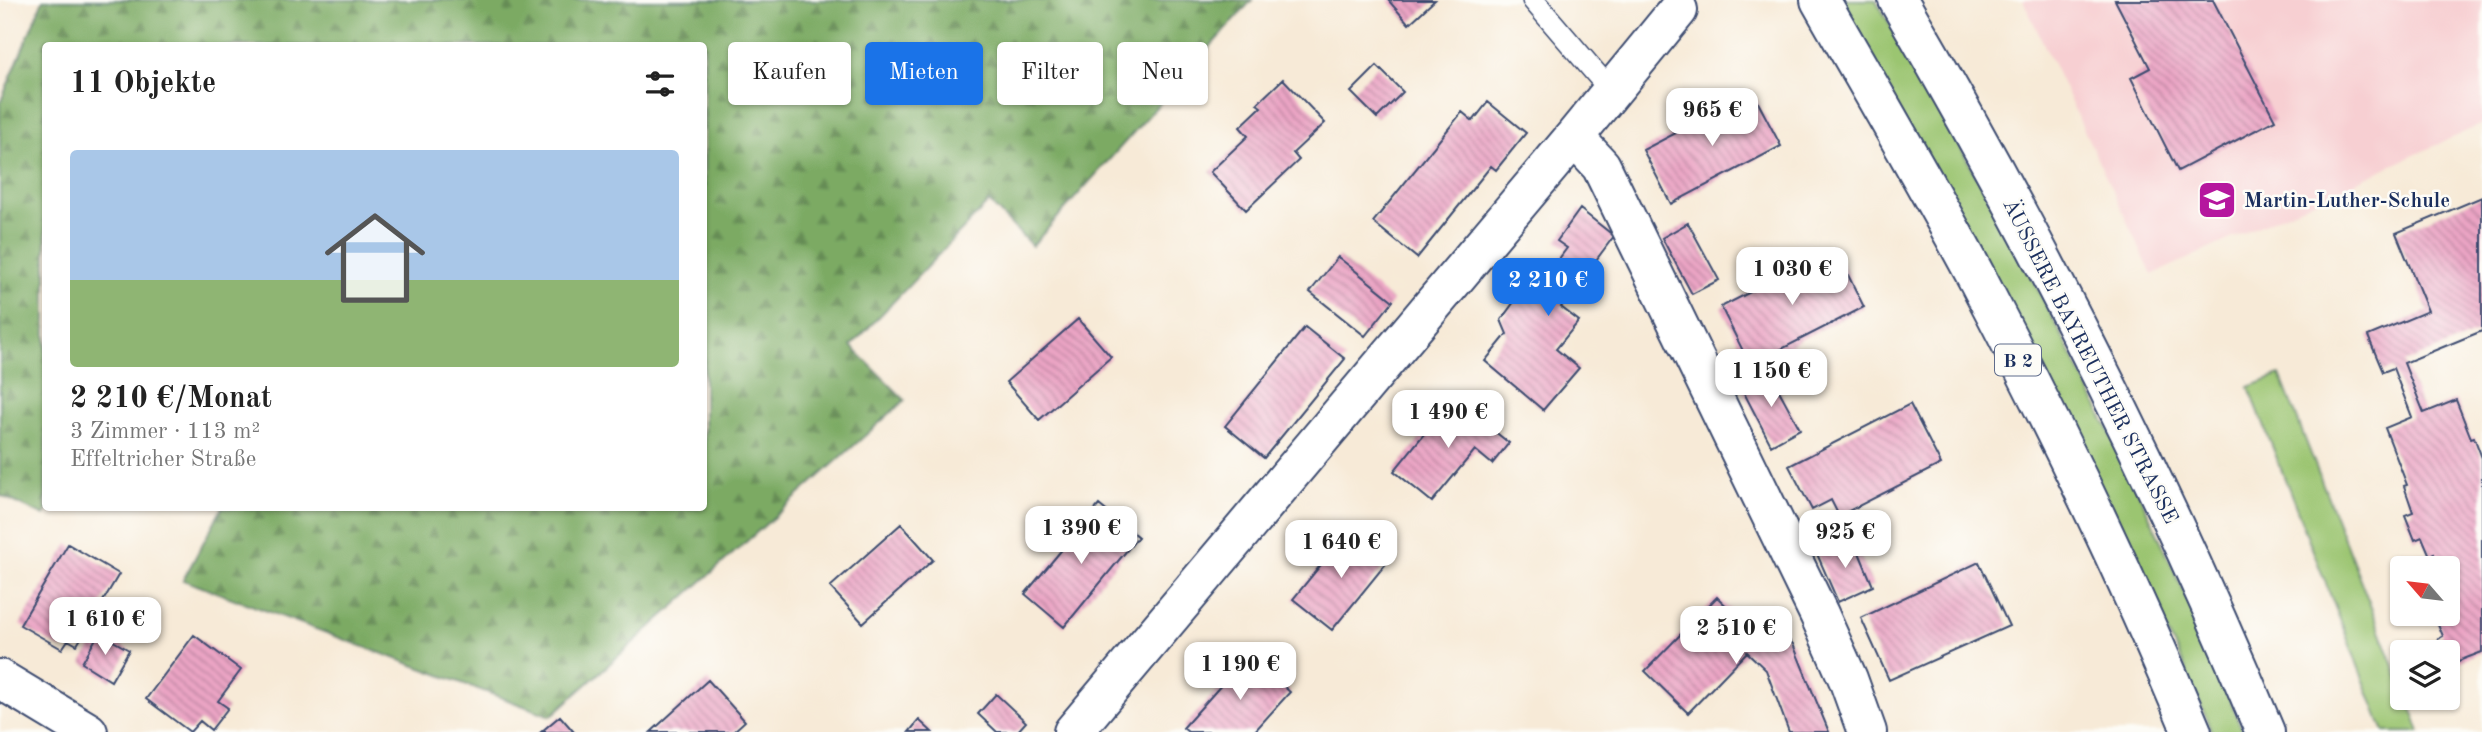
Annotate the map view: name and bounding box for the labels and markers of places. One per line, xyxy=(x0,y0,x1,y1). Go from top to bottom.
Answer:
pin: 965 € xyxy=(1663,88,1761,148)
school or university icon: Martin-Luther-Schule xyxy=(2196,179,2238,221)
place label: Martin-Luther-Schule xyxy=(2244,191,2450,212)
pin: 1 030 € xyxy=(1727,247,1857,307)
pin: 2 210 € xyxy=(1483,258,1613,318)
pin: 1 150 € xyxy=(1706,350,1836,409)
pin: 1 490 € xyxy=(1383,391,1513,450)
pin: 1 390 € xyxy=(1016,506,1146,566)
pin: 925 € xyxy=(1796,510,1894,570)
pin: 1 640 € xyxy=(1276,520,1406,580)
pin: 1 610 € xyxy=(40,598,170,657)
pin: 2 510 € xyxy=(1671,606,1801,666)
pin: 1 190 € xyxy=(1175,642,1305,702)

